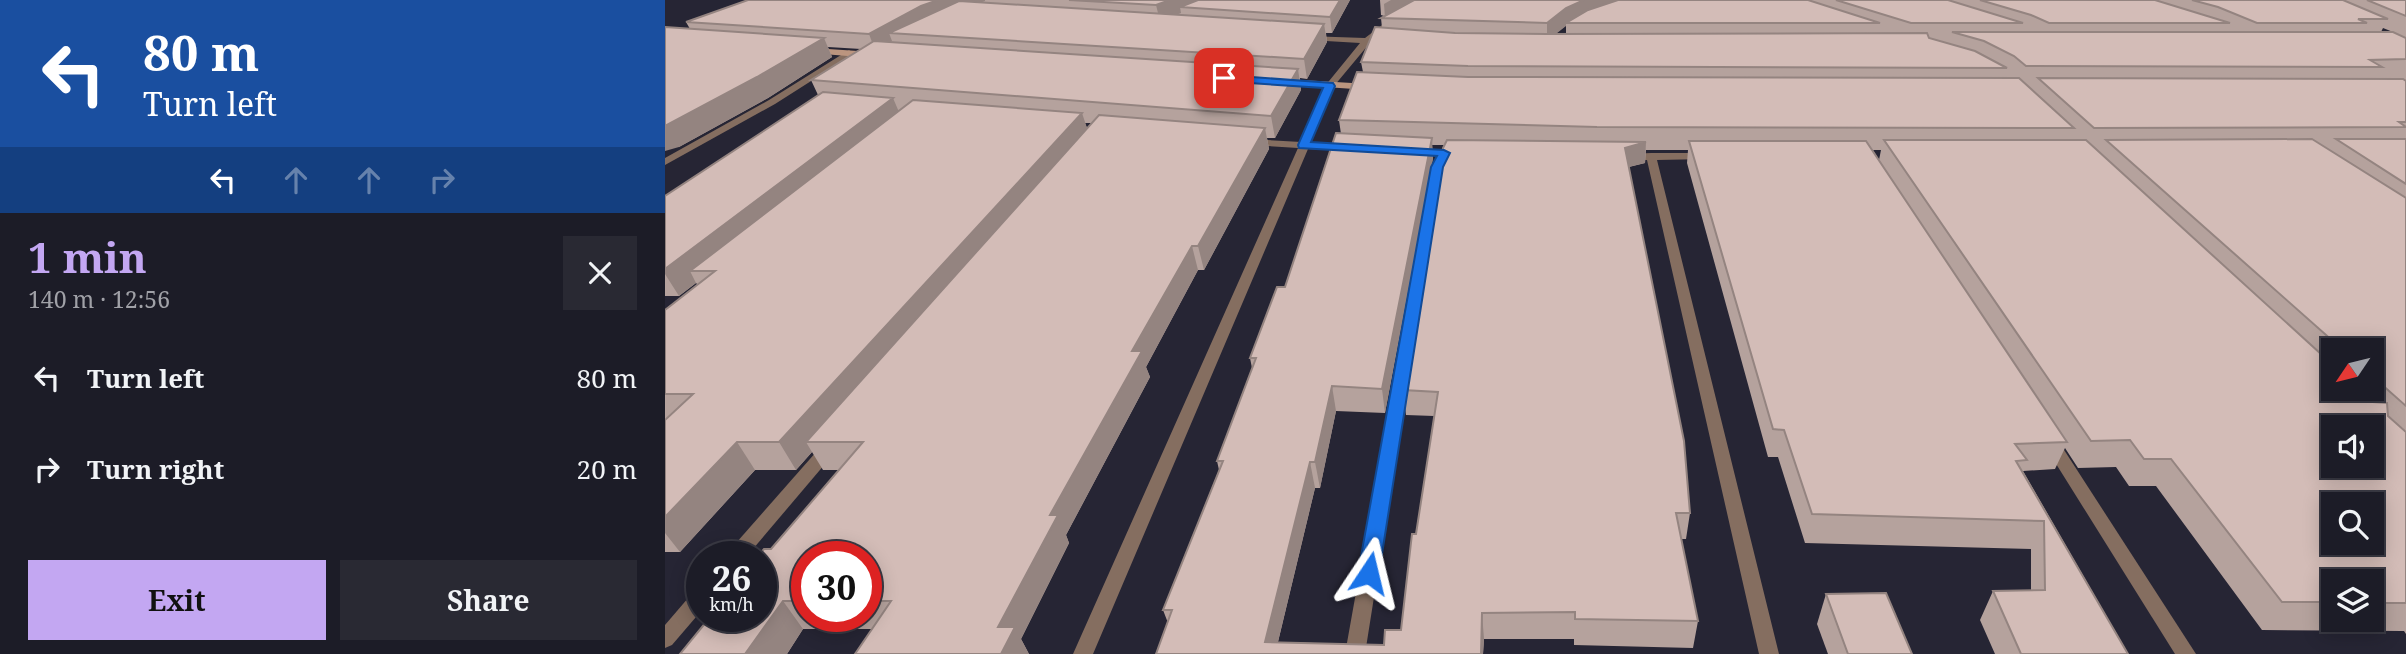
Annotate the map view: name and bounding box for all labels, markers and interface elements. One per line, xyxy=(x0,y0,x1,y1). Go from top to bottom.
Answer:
text: 80 m xyxy=(143,19,259,85)
icon: left xyxy=(28,28,119,119)
pin xyxy=(1194,48,1254,108)
icon: arrive xyxy=(1205,59,1243,97)
text: Turn left xyxy=(143,82,277,125)
icon: left xyxy=(204,161,242,199)
icon: ahead xyxy=(277,161,315,199)
icon: ahead xyxy=(350,161,388,199)
icon: right xyxy=(423,161,461,199)
text: 1 min xyxy=(28,228,147,285)
button: close xyxy=(563,236,637,310)
text: 140 m · 12:56 xyxy=(28,283,170,315)
north arrow xyxy=(2321,338,2383,401)
map controls xyxy=(2321,338,2384,632)
icon: left xyxy=(28,359,66,397)
text: Turn left xyxy=(87,360,204,396)
text: 80 m xyxy=(577,360,637,396)
button: sound xyxy=(2321,415,2384,478)
icon: right xyxy=(28,450,66,488)
text: Turn right xyxy=(87,451,224,487)
text: 20 m xyxy=(577,451,637,487)
button: search xyxy=(2321,492,2384,555)
position arrow xyxy=(1332,536,1406,610)
speed limit sign: 30 xyxy=(791,541,882,632)
text: 26 xyxy=(712,554,751,601)
button: Exit xyxy=(28,560,326,640)
button: Share xyxy=(340,560,637,640)
button: layers xyxy=(2321,569,2384,632)
text: km/h xyxy=(709,592,754,616)

